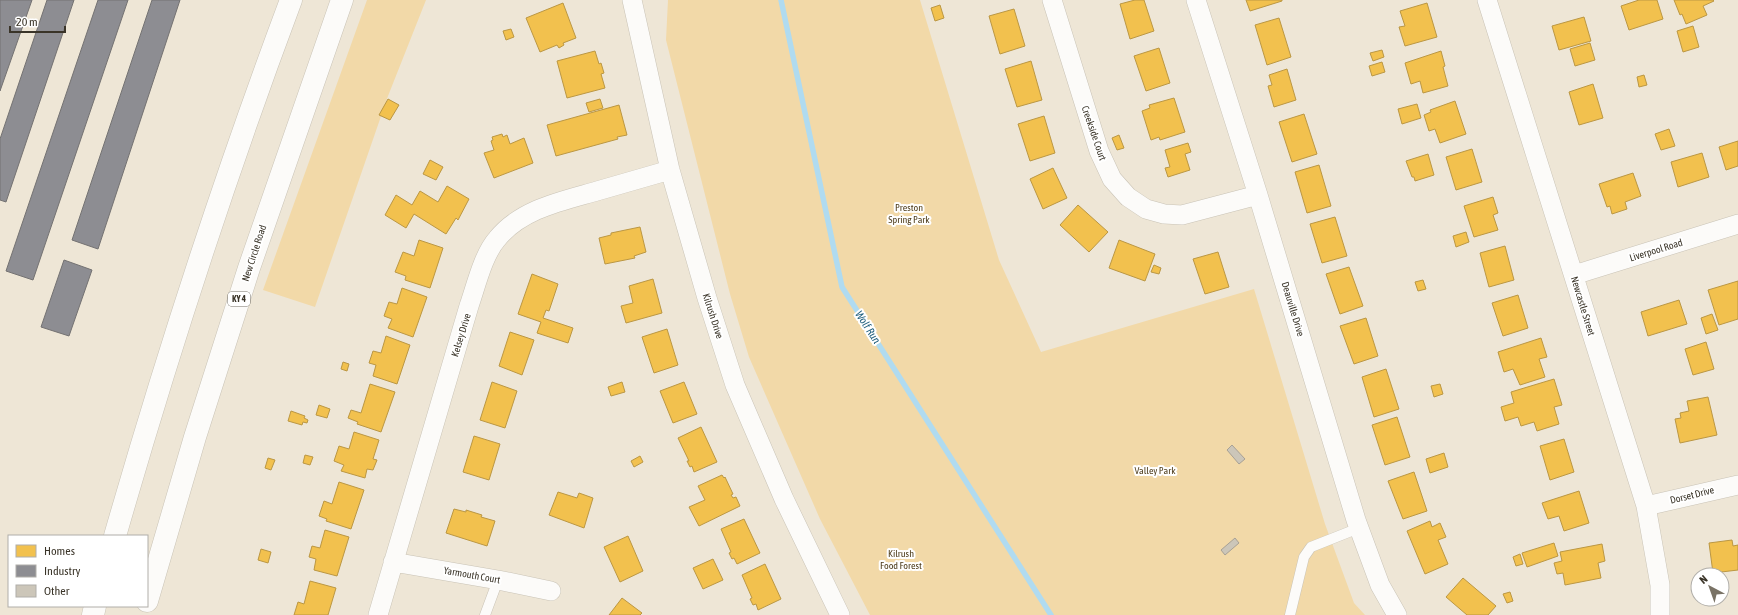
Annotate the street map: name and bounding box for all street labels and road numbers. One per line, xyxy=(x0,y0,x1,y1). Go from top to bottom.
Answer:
street label: Creekside Court xyxy=(1080,104,1109,162)
street label: New Circle Road xyxy=(240,223,268,283)
street label: Liverpool Road xyxy=(1628,237,1684,263)
street label: Newcastle Street xyxy=(1569,275,1597,337)
street label: Deauville Drive xyxy=(1279,280,1307,338)
road number: KY 4 xyxy=(228,292,250,306)
street label: Kilrush Drive xyxy=(701,292,726,340)
street label: Kelsey Drive xyxy=(449,312,473,358)
street label: Dorset Drive xyxy=(1669,484,1716,506)
street label: Yarmouth Court xyxy=(443,565,501,585)

